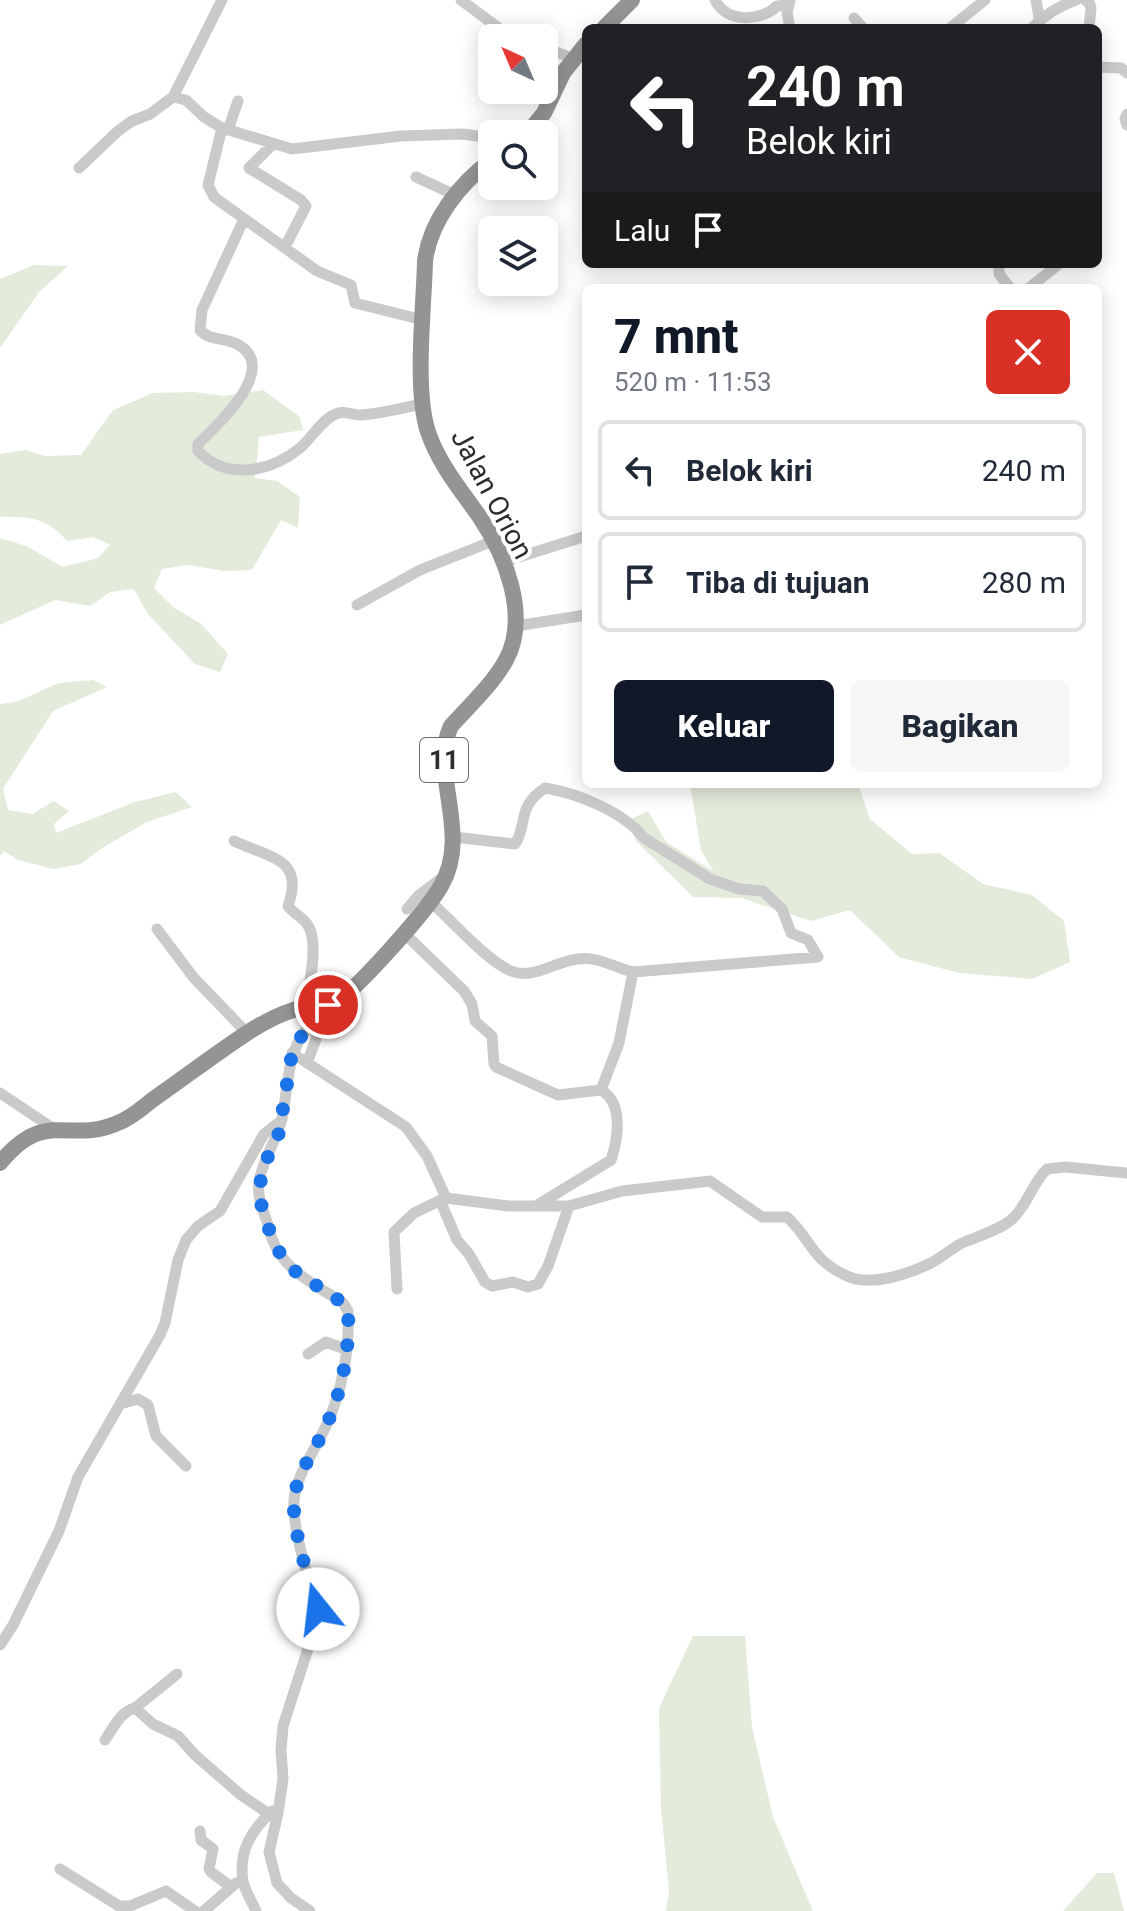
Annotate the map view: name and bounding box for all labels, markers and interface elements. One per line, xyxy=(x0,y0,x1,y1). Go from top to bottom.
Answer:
north arrow xyxy=(478,24,558,104)
map controls xyxy=(478,24,558,296)
text: 240 m xyxy=(746,54,905,120)
icon: left xyxy=(614,56,718,160)
button: search xyxy=(478,120,558,200)
text: Belok kiri xyxy=(746,121,892,163)
icon: arrive xyxy=(686,208,730,252)
text: Lalu xyxy=(614,213,670,248)
button: layers xyxy=(478,216,558,296)
text: 7 mnt xyxy=(614,308,738,365)
button: close xyxy=(986,310,1070,394)
text: 520 m · 11:53 xyxy=(614,367,772,397)
street label: Jalan Orion xyxy=(444,424,540,564)
icon: left xyxy=(618,448,662,492)
text: Belok kiri xyxy=(686,453,813,488)
text: 240 m xyxy=(982,453,1066,488)
icon: arrive xyxy=(618,560,662,604)
text: Tiba di tujuan xyxy=(686,565,870,600)
text: 280 m xyxy=(982,565,1066,600)
button: Keluar xyxy=(614,680,834,772)
button: Bagikan xyxy=(850,680,1070,772)
road number: 11 xyxy=(420,738,468,782)
pin xyxy=(294,971,362,1039)
icon: arrive xyxy=(306,983,350,1027)
position arrow xyxy=(276,1567,360,1651)

